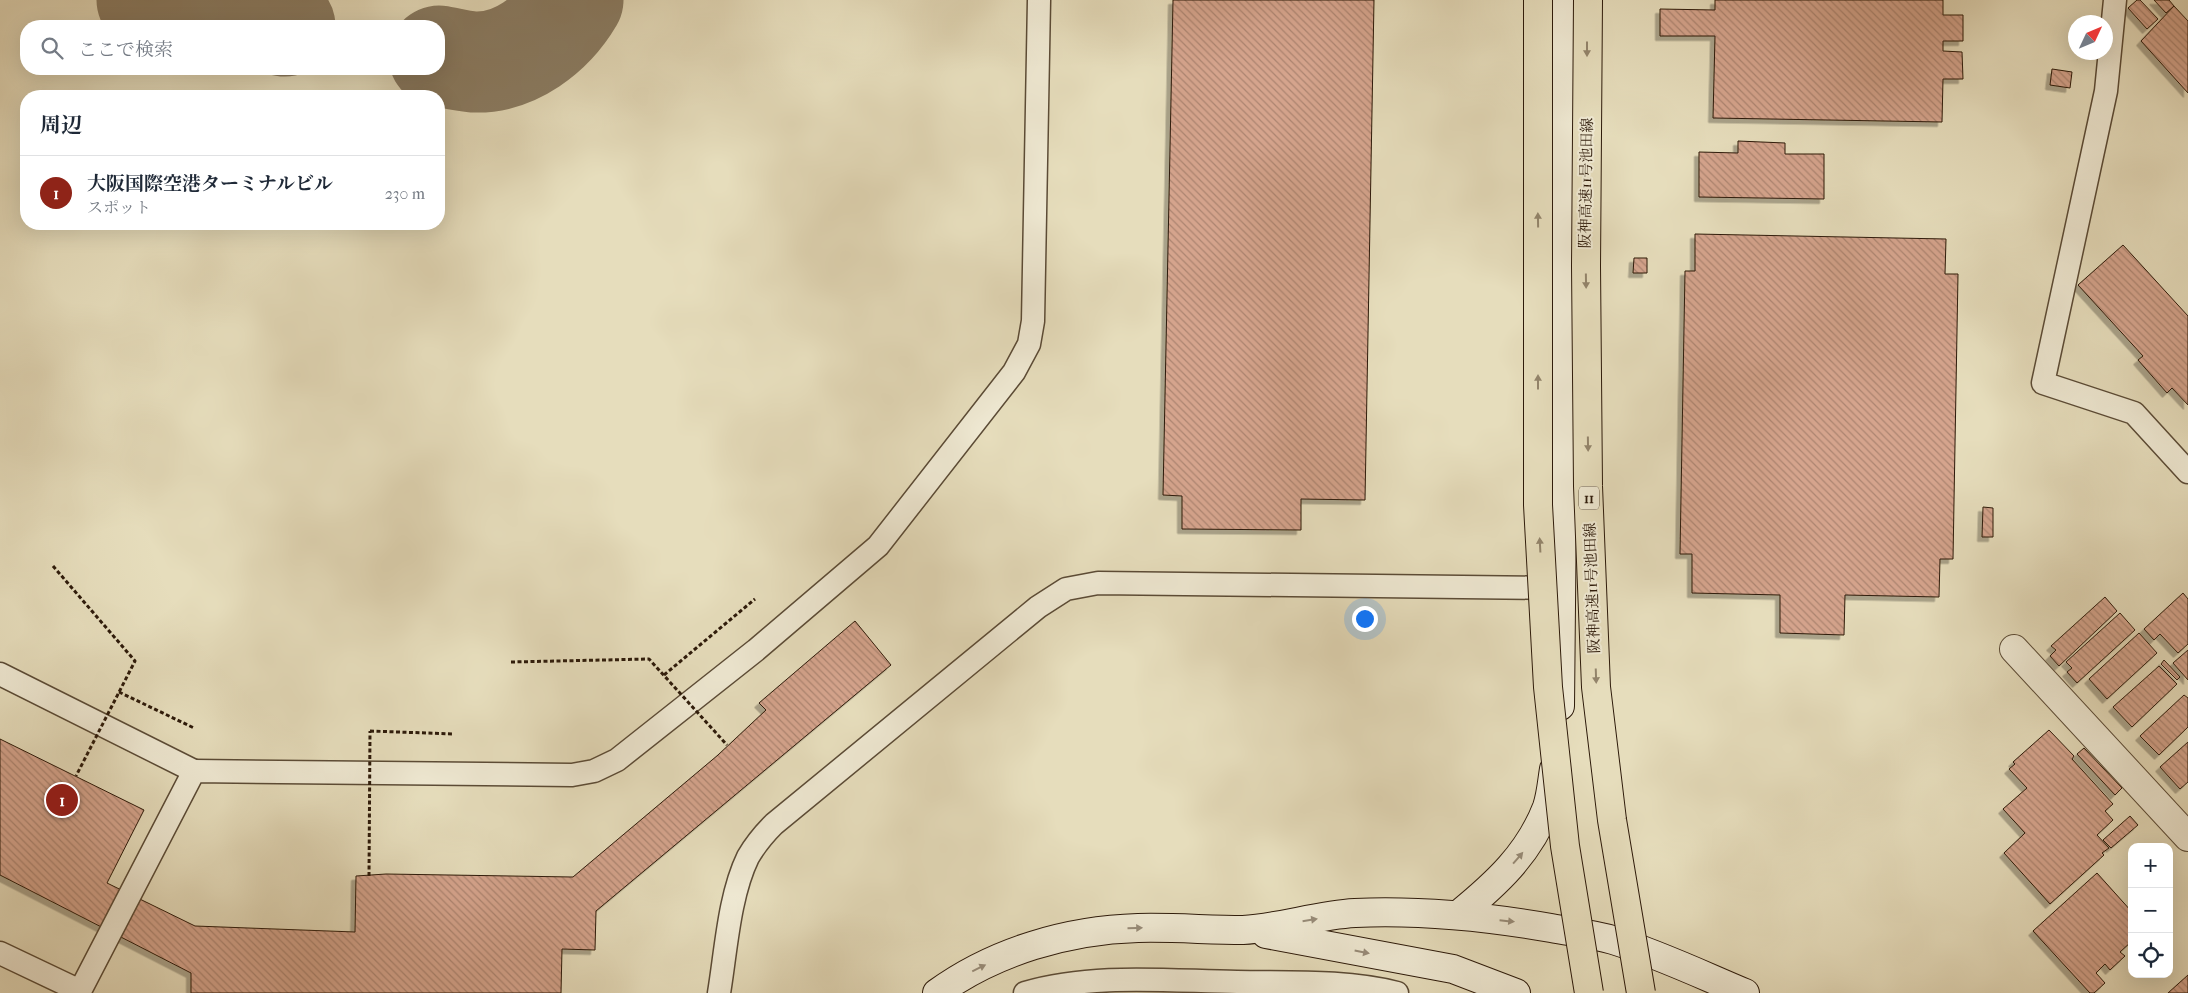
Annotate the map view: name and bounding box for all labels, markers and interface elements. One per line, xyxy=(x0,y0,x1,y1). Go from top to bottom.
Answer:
north arrow xyxy=(2068,15,2113,60)
search box xyxy=(20,20,445,75)
icon: search xyxy=(38,34,66,62)
text: ここで検索 xyxy=(78,39,173,61)
one-way arrow xyxy=(1583,41,1591,57)
text: 周辺 xyxy=(40,113,82,137)
street label: 阪神高速11号池田線 xyxy=(1576,117,1596,249)
text: 大阪国際空港ターミナルビル xyxy=(87,173,333,195)
text: 1 xyxy=(53,184,59,203)
text: 230 m xyxy=(385,184,425,203)
text: スポット xyxy=(87,198,151,217)
one-way arrow xyxy=(1534,212,1542,228)
one-way arrow xyxy=(1582,273,1590,289)
one-way arrow xyxy=(1534,374,1542,390)
one-way arrow xyxy=(1584,436,1592,452)
road number: 11 xyxy=(1579,486,1599,509)
street label: 阪神高速11号池田線 xyxy=(1581,522,1603,654)
one-way arrow xyxy=(1535,537,1543,553)
your location xyxy=(1352,606,1378,632)
one-way arrow xyxy=(1592,668,1600,684)
pin: 1 xyxy=(46,781,78,819)
map controls xyxy=(2128,843,2173,978)
button: + xyxy=(2128,843,2173,888)
one-way arrow xyxy=(1513,851,1524,864)
button: − xyxy=(2128,888,2173,933)
one-way arrow xyxy=(1303,915,1319,923)
one-way arrow xyxy=(1499,917,1515,925)
one-way arrow xyxy=(1128,924,1144,932)
button: locate xyxy=(2128,933,2173,978)
one-way arrow xyxy=(1354,948,1370,956)
one-way arrow xyxy=(972,964,987,973)

